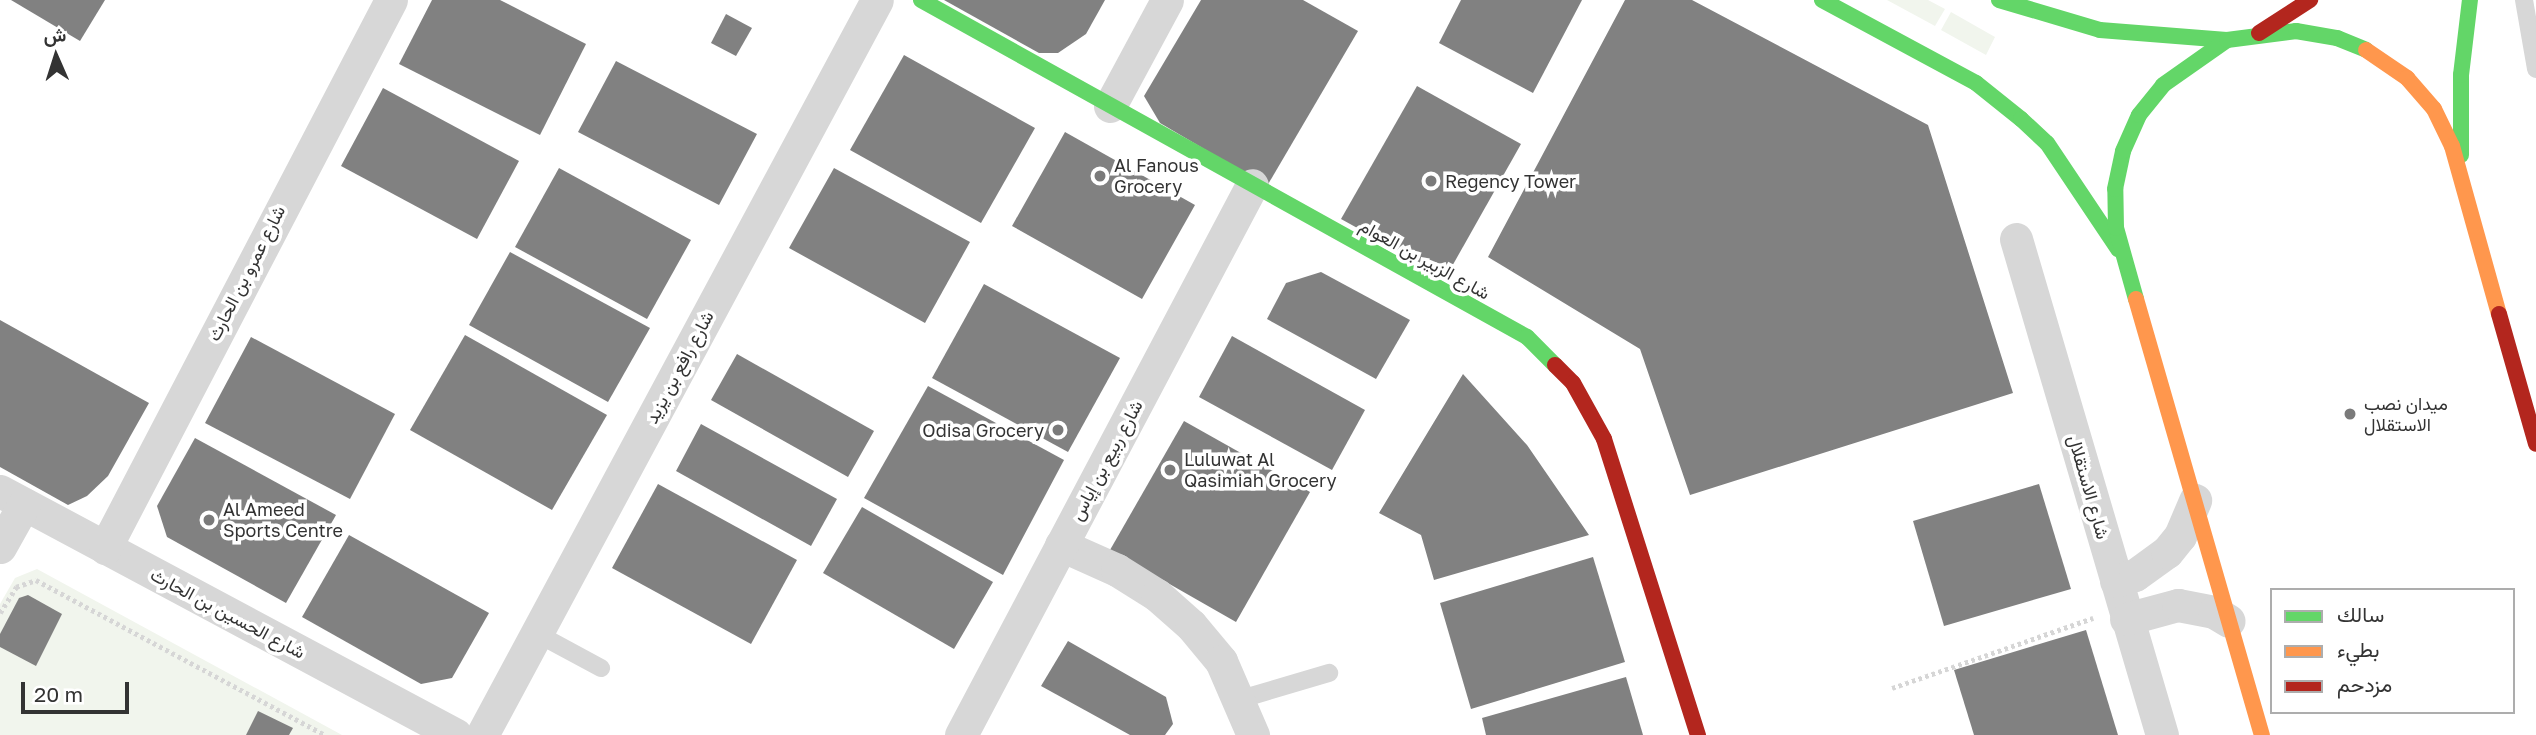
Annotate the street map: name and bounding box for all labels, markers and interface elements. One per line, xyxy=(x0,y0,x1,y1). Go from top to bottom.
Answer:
north arrow xyxy=(21,21,91,91)
text: ش xyxy=(43,22,67,47)
place label: Al Fanous Grocery xyxy=(1114,155,1199,198)
marker: Al Fanous Grocery xyxy=(1092,168,1108,184)
place label: Regency Tower xyxy=(1445,170,1576,192)
marker: Regency Tower xyxy=(1423,173,1439,189)
street label: شارع عمرو بن الحارث xyxy=(203,202,289,344)
street label: شارع الزبير بن العوام xyxy=(1356,214,1494,304)
street label: شارع رافع بن يزيد xyxy=(640,307,718,427)
place label: ميدان نصب الاستقلال xyxy=(2364,393,2448,436)
street label: شارع ربيع بن إياس xyxy=(1065,396,1147,524)
marker: ميدان نصب الاستقلال xyxy=(2342,406,2358,422)
place label: Odisa Grocery xyxy=(922,419,1044,441)
marker: Odisa Grocery xyxy=(1050,422,1066,438)
street label: شارع الاستقلال xyxy=(2064,432,2114,542)
place label: Luluwat Al Qasimiah Grocery xyxy=(1184,449,1337,491)
marker: Luluwat Al Qasimiah Grocery xyxy=(1162,462,1178,478)
place label: Al Ameed Sports Centre xyxy=(223,499,343,542)
marker: Al Ameed Sports Centre xyxy=(201,512,217,528)
street label: شارع الحسين بن الحارث xyxy=(147,563,309,663)
legend xyxy=(2270,588,2515,714)
text: سالك xyxy=(2337,601,2384,627)
text: بطيء xyxy=(2337,636,2380,662)
scale bar xyxy=(24,668,133,712)
text: مزدحم xyxy=(2337,671,2392,697)
text: 20 m xyxy=(34,681,83,707)

